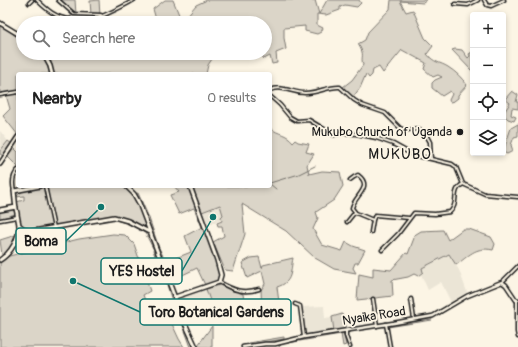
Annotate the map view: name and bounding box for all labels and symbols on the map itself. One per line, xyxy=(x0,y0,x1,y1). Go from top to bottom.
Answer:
place label: Mukubo Church of Uganda xyxy=(311,124,452,140)
marker: Mukubo Church of Uganda xyxy=(455,127,465,137)
district label: MUKUBO xyxy=(368,145,432,164)
callout: Boma xyxy=(16,228,66,254)
text: Boma xyxy=(24,233,58,250)
callout: YES Hostel xyxy=(101,258,182,284)
text: YES Hostel xyxy=(108,263,175,280)
callout: Toro Botanical Gardens xyxy=(140,299,291,325)
street label: Nyaika Road xyxy=(341,303,407,329)
text: Toro Botanical Gardens xyxy=(147,304,285,321)

